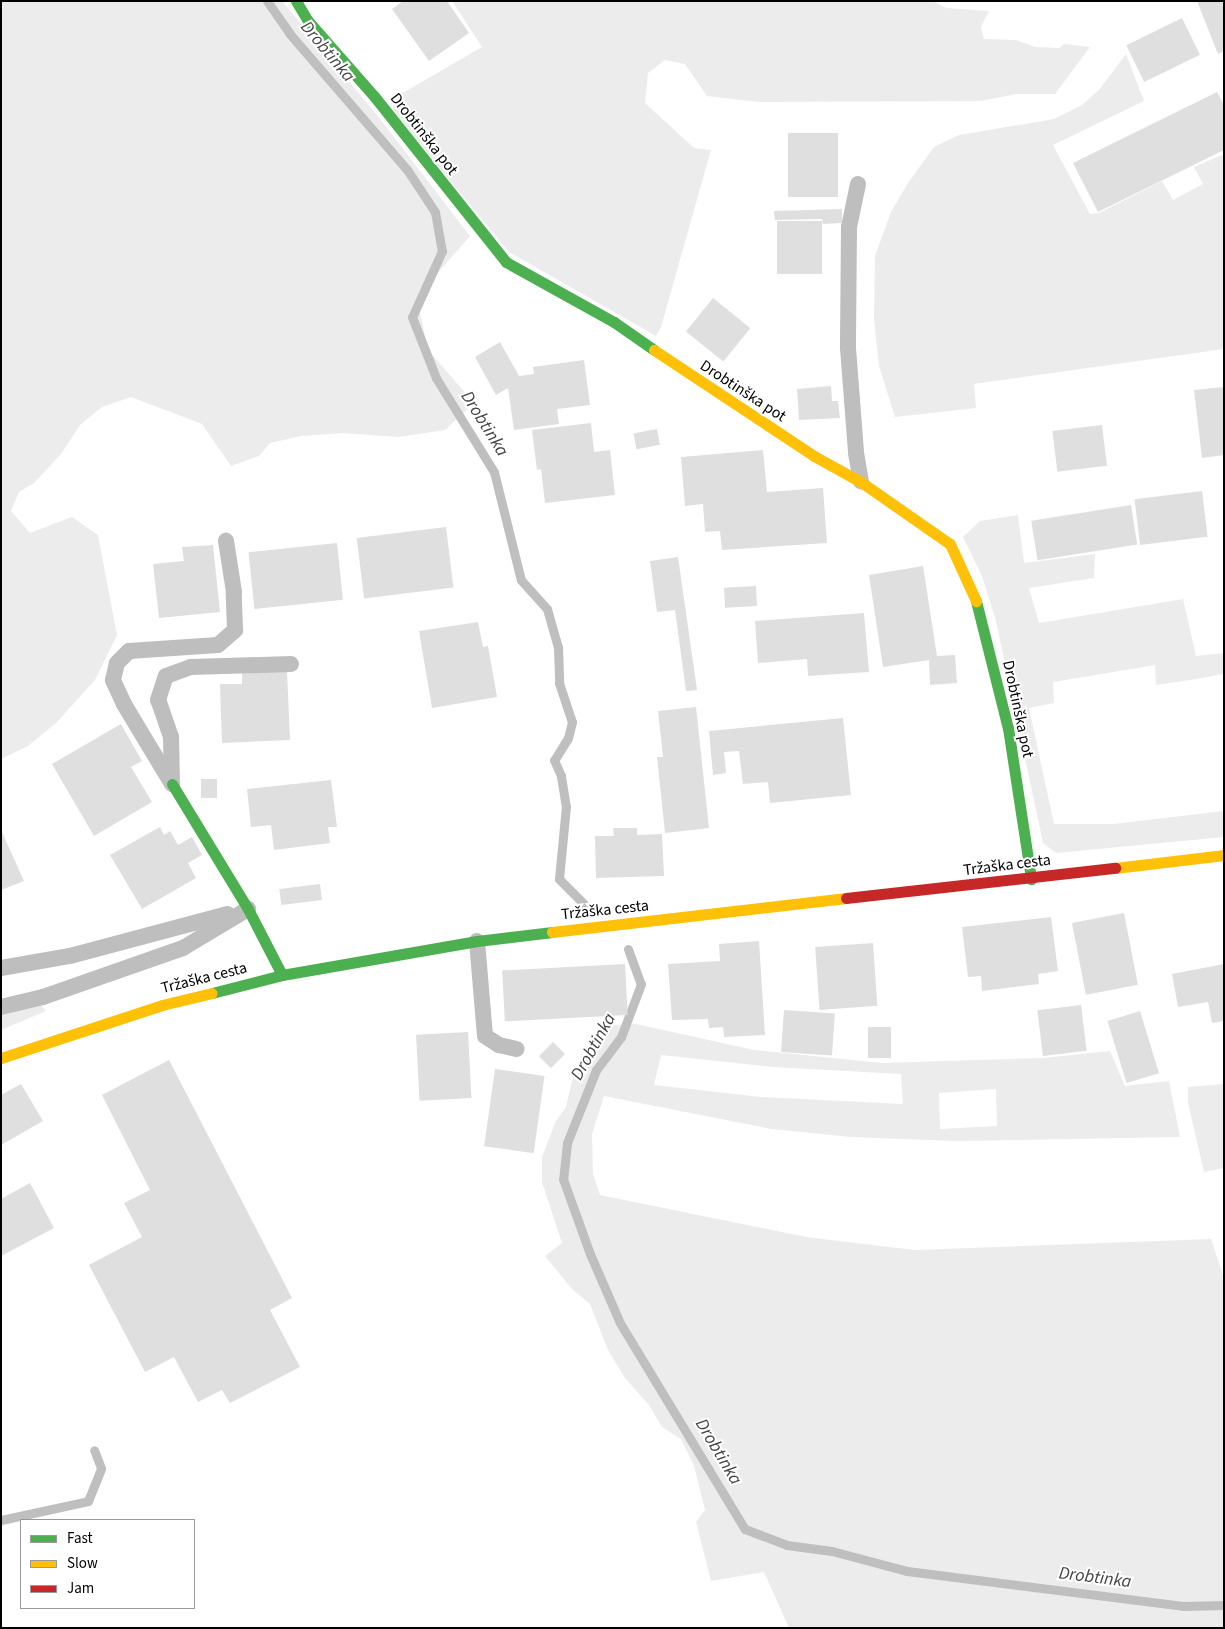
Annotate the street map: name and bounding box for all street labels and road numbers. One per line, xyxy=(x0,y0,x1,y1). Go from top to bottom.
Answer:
street label: Drobtinška pot xyxy=(386,89,462,179)
street label: Drobtinška pot xyxy=(696,356,790,426)
street label: Drobtinška pot xyxy=(998,659,1038,759)
street label: Tržaška cesta xyxy=(962,850,1052,880)
street label: Tržaška cesta xyxy=(560,896,650,924)
street label: Tržaška cesta xyxy=(159,958,249,998)

